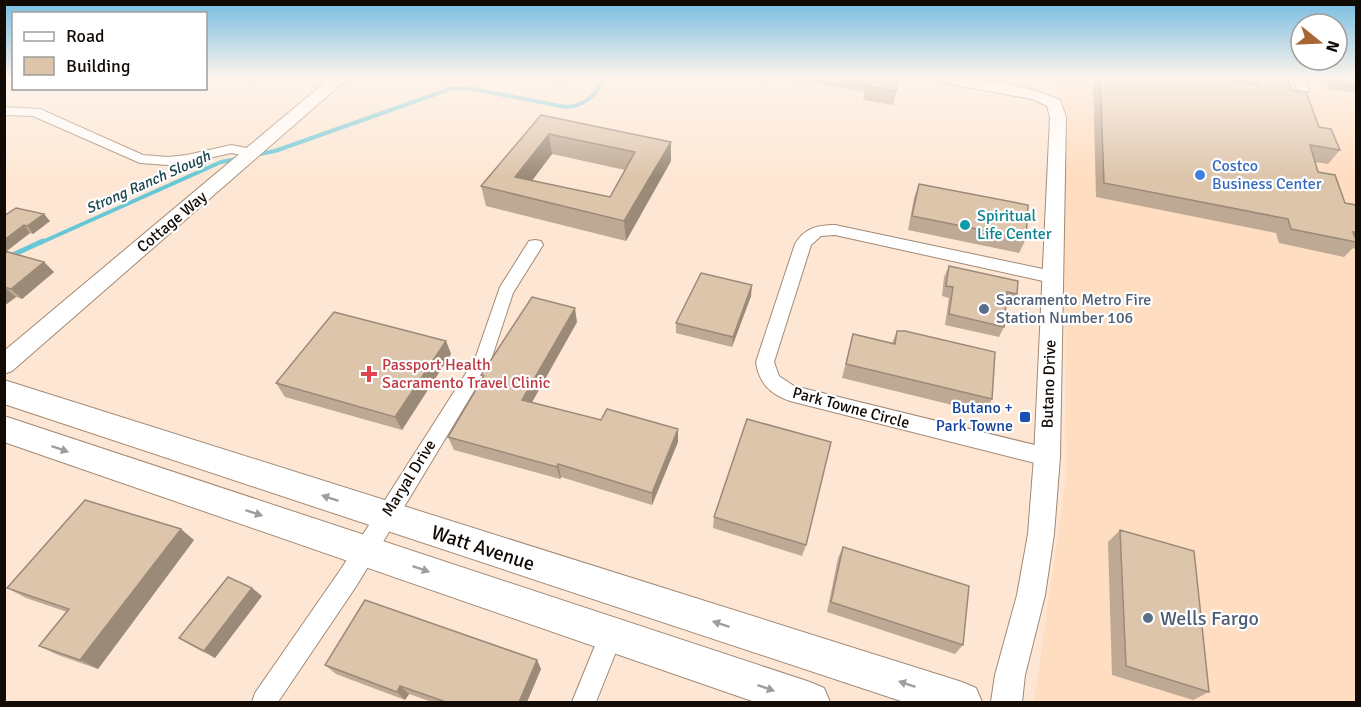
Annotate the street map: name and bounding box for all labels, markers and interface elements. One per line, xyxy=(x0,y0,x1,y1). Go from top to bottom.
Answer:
legend xyxy=(12,12,207,90)
north arrow xyxy=(1289,12,1349,72)
text: Road xyxy=(66,25,105,47)
text: N xyxy=(1321,38,1344,55)
text: Building xyxy=(66,55,130,77)
water label: Strong Ranch Slough xyxy=(83,146,214,217)
place label: Costco Business Center xyxy=(1212,156,1322,194)
marker: Costco Business Center xyxy=(1193,168,1207,182)
street label: Cottage Way xyxy=(133,187,212,257)
place label: Spiritual Life Center xyxy=(977,206,1052,244)
marker: Spiritual Life Center xyxy=(958,218,972,232)
place label: Sacramento Metro Fire Station Number 106 xyxy=(996,290,1151,328)
marker: Sacramento Metro Fire Station Number 106 xyxy=(977,302,991,316)
street label: Butano Drive xyxy=(1037,339,1061,429)
place label: Passport Health Sacramento Travel Clinic xyxy=(382,355,550,393)
marker: Passport Health Sacramento Travel Clinic xyxy=(360,365,378,383)
street label: Park Towne Circle xyxy=(790,383,912,433)
place label: Butano + Park Towne xyxy=(936,398,1013,436)
marker: Butano + Park Towne xyxy=(1018,410,1032,424)
street label: Maryal Drive xyxy=(378,436,440,520)
one-way arrow xyxy=(51,444,69,454)
one-way arrow xyxy=(321,493,339,502)
one-way arrow xyxy=(245,509,263,519)
street label: Watt Avenue xyxy=(428,520,538,576)
one-way arrow xyxy=(412,565,430,575)
place label: Wells Fargo xyxy=(1160,606,1259,631)
marker: Wells Fargo xyxy=(1141,611,1155,625)
one-way arrow xyxy=(712,619,730,628)
one-way arrow xyxy=(898,679,916,689)
one-way arrow xyxy=(757,683,775,693)

